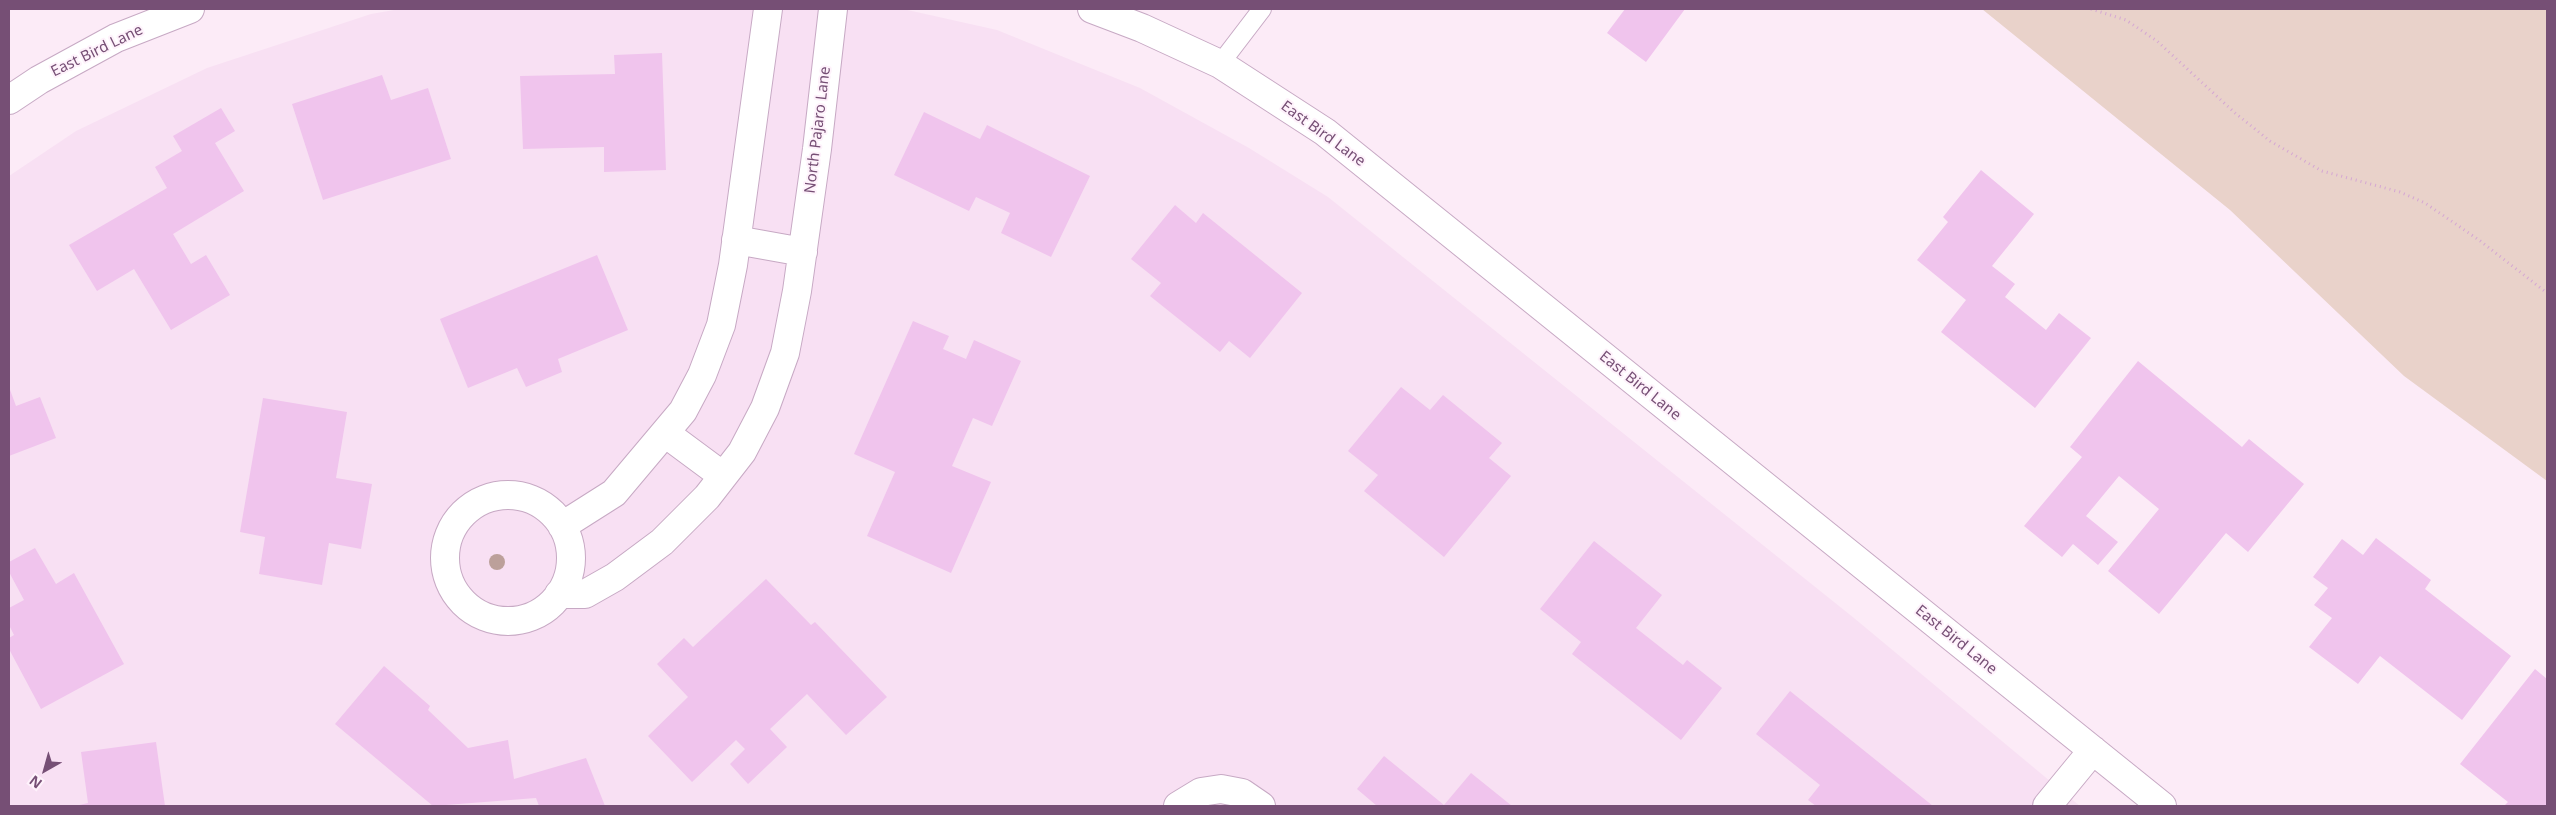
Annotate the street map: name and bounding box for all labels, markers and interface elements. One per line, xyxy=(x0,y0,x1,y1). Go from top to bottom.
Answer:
street label: East Bird Lane xyxy=(48,21,146,81)
street label: North Pajaro Lane xyxy=(801,65,835,195)
street label: East Bird Lane xyxy=(1277,97,1369,171)
street label: East Bird Lane xyxy=(1596,348,1684,424)
street label: East Bird Lane xyxy=(1912,602,2000,678)
north arrow xyxy=(20,745,70,795)
text: N xyxy=(25,771,46,793)

